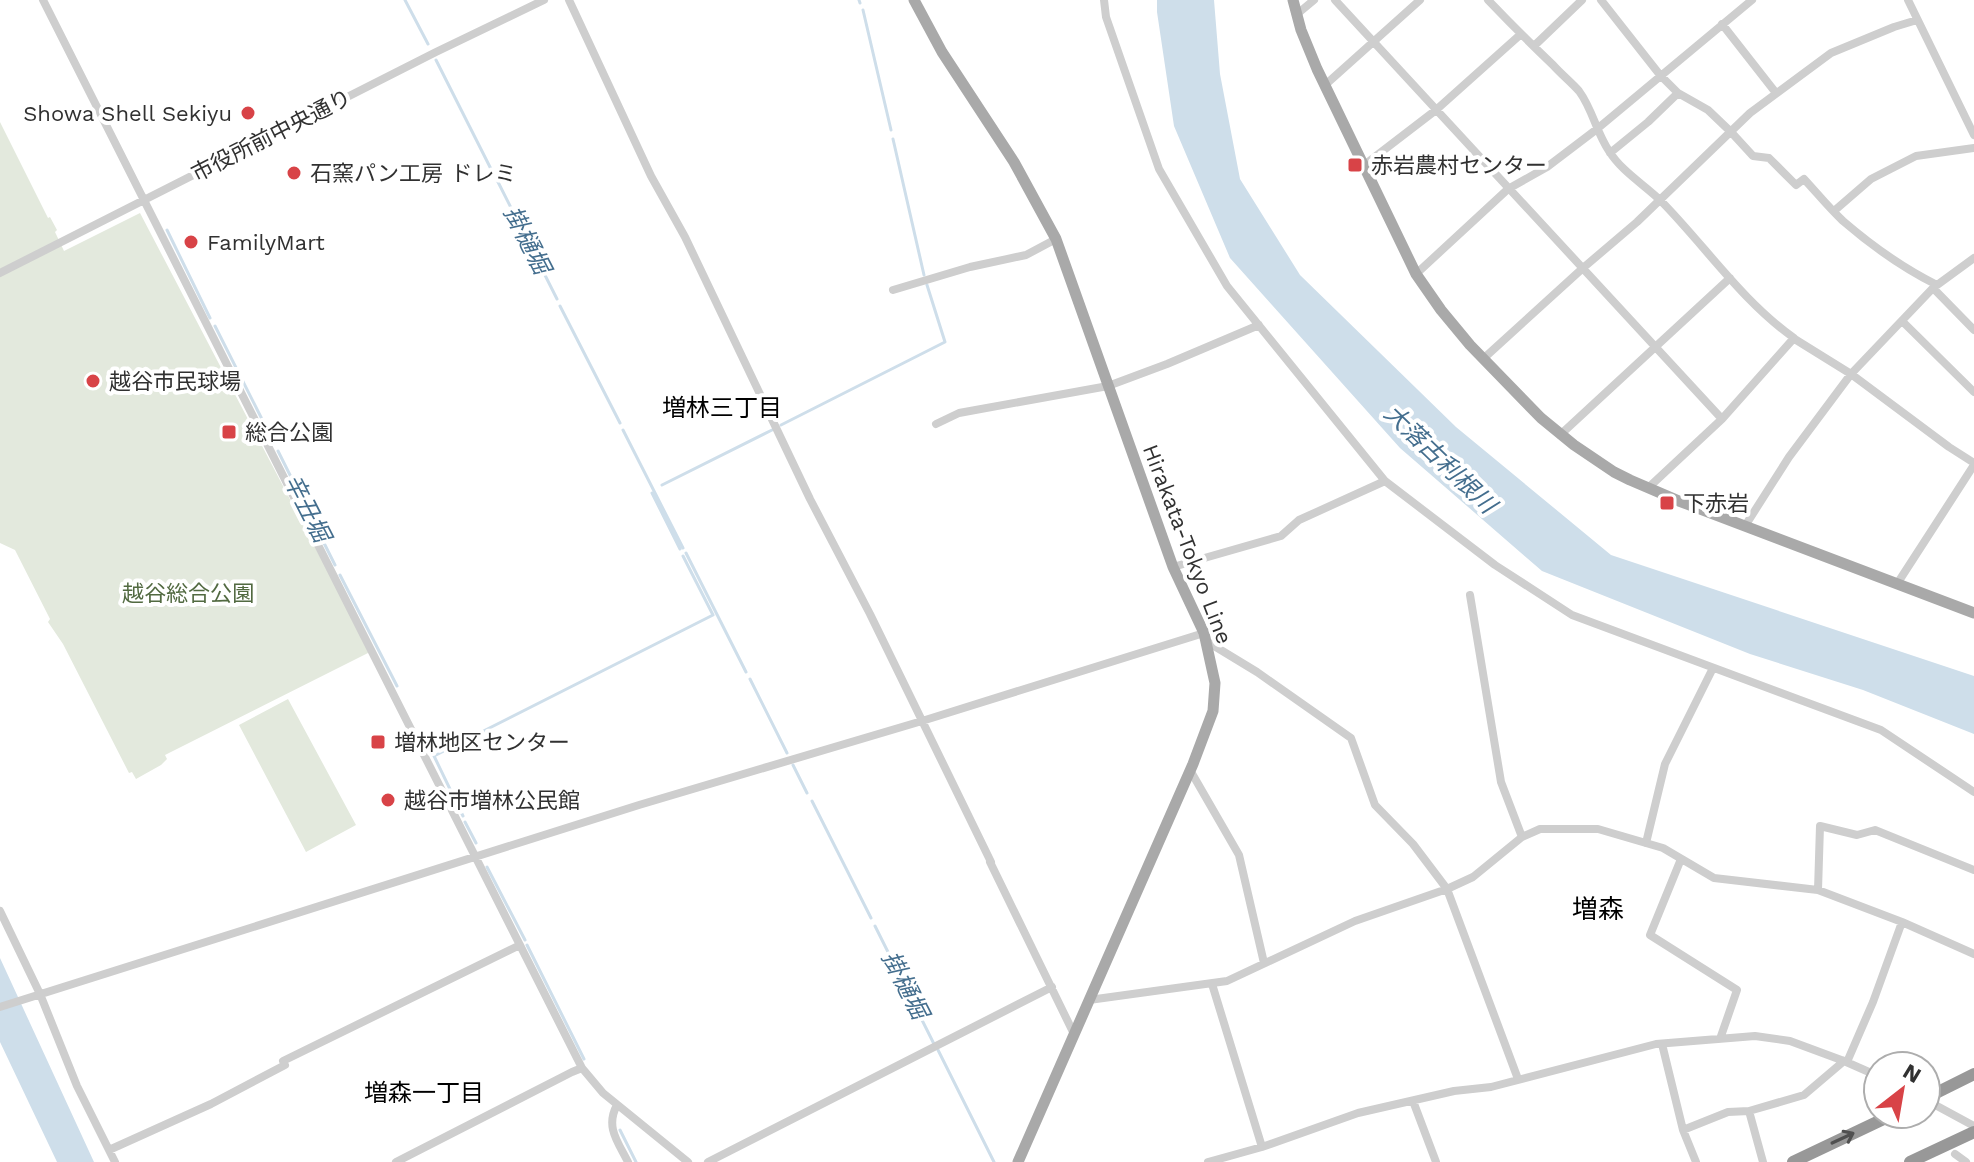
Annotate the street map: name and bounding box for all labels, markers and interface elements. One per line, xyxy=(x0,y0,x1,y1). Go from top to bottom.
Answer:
street label: 市役所前中央通り xyxy=(187,84,355,187)
place label: Showa Shell Sekiyu xyxy=(23,101,232,126)
marker: Showa Shell Sekiyu xyxy=(239,104,257,122)
place label: 赤岩農村センター xyxy=(1371,153,1547,178)
marker: 赤岩農村センター xyxy=(1346,156,1364,174)
place label: 石窯パン工房 ドレミ xyxy=(310,161,517,186)
marker: 石窯パン工房 ドレミ xyxy=(285,164,303,182)
water label: 掛樋堀 xyxy=(498,202,558,282)
place label: FamilyMart xyxy=(207,230,325,255)
marker: FamilyMart xyxy=(182,233,200,251)
place label: 越谷市民球場 xyxy=(109,369,241,394)
marker: 越谷市民球場 xyxy=(84,372,102,390)
district label: 増林三丁目 xyxy=(662,394,782,422)
water label: 大落古利根川 xyxy=(1378,399,1504,521)
place label: 総合公園 xyxy=(245,420,333,445)
marker: 総合公園 xyxy=(220,423,238,441)
street label: Hirakata-Tokyo Line xyxy=(1138,441,1237,648)
water label: 辛丑堀 xyxy=(278,470,338,550)
place label: 下赤岩 xyxy=(1683,491,1749,516)
marker: 下赤岩 xyxy=(1658,494,1676,512)
park label: 越谷総合公園 xyxy=(122,581,254,606)
place label: 増林地区センター xyxy=(394,730,570,755)
marker: 増林地区センター xyxy=(369,733,387,751)
place label: 越谷市増林公民館 xyxy=(404,788,580,813)
marker: 越谷市増林公民館 xyxy=(379,791,397,809)
district label: 増森 xyxy=(1572,894,1624,924)
water label: 掛樋堀 xyxy=(876,947,936,1027)
north arrow xyxy=(1862,1050,1942,1130)
text: N xyxy=(1899,1058,1925,1088)
district label: 増森一丁目 xyxy=(364,1079,484,1107)
one-way arrow xyxy=(1831,1130,1855,1145)

